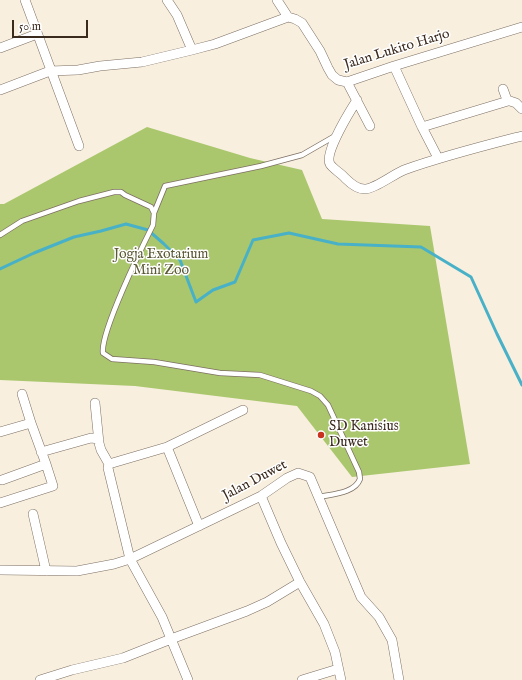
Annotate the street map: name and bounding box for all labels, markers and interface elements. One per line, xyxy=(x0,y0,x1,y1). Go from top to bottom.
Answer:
scale bar xyxy=(14,12,90,38)
text: 50 m xyxy=(19,19,41,34)
street label: Jalan Lukito Harjo xyxy=(342,26,452,74)
park label: Jogja Exotarium Mini Zoo xyxy=(114,247,208,280)
place label: SD Kanisius Duwet xyxy=(329,419,399,452)
marker: SD Kanisius Duwet xyxy=(316,430,326,440)
street label: Jalan Duwet xyxy=(220,457,290,505)

